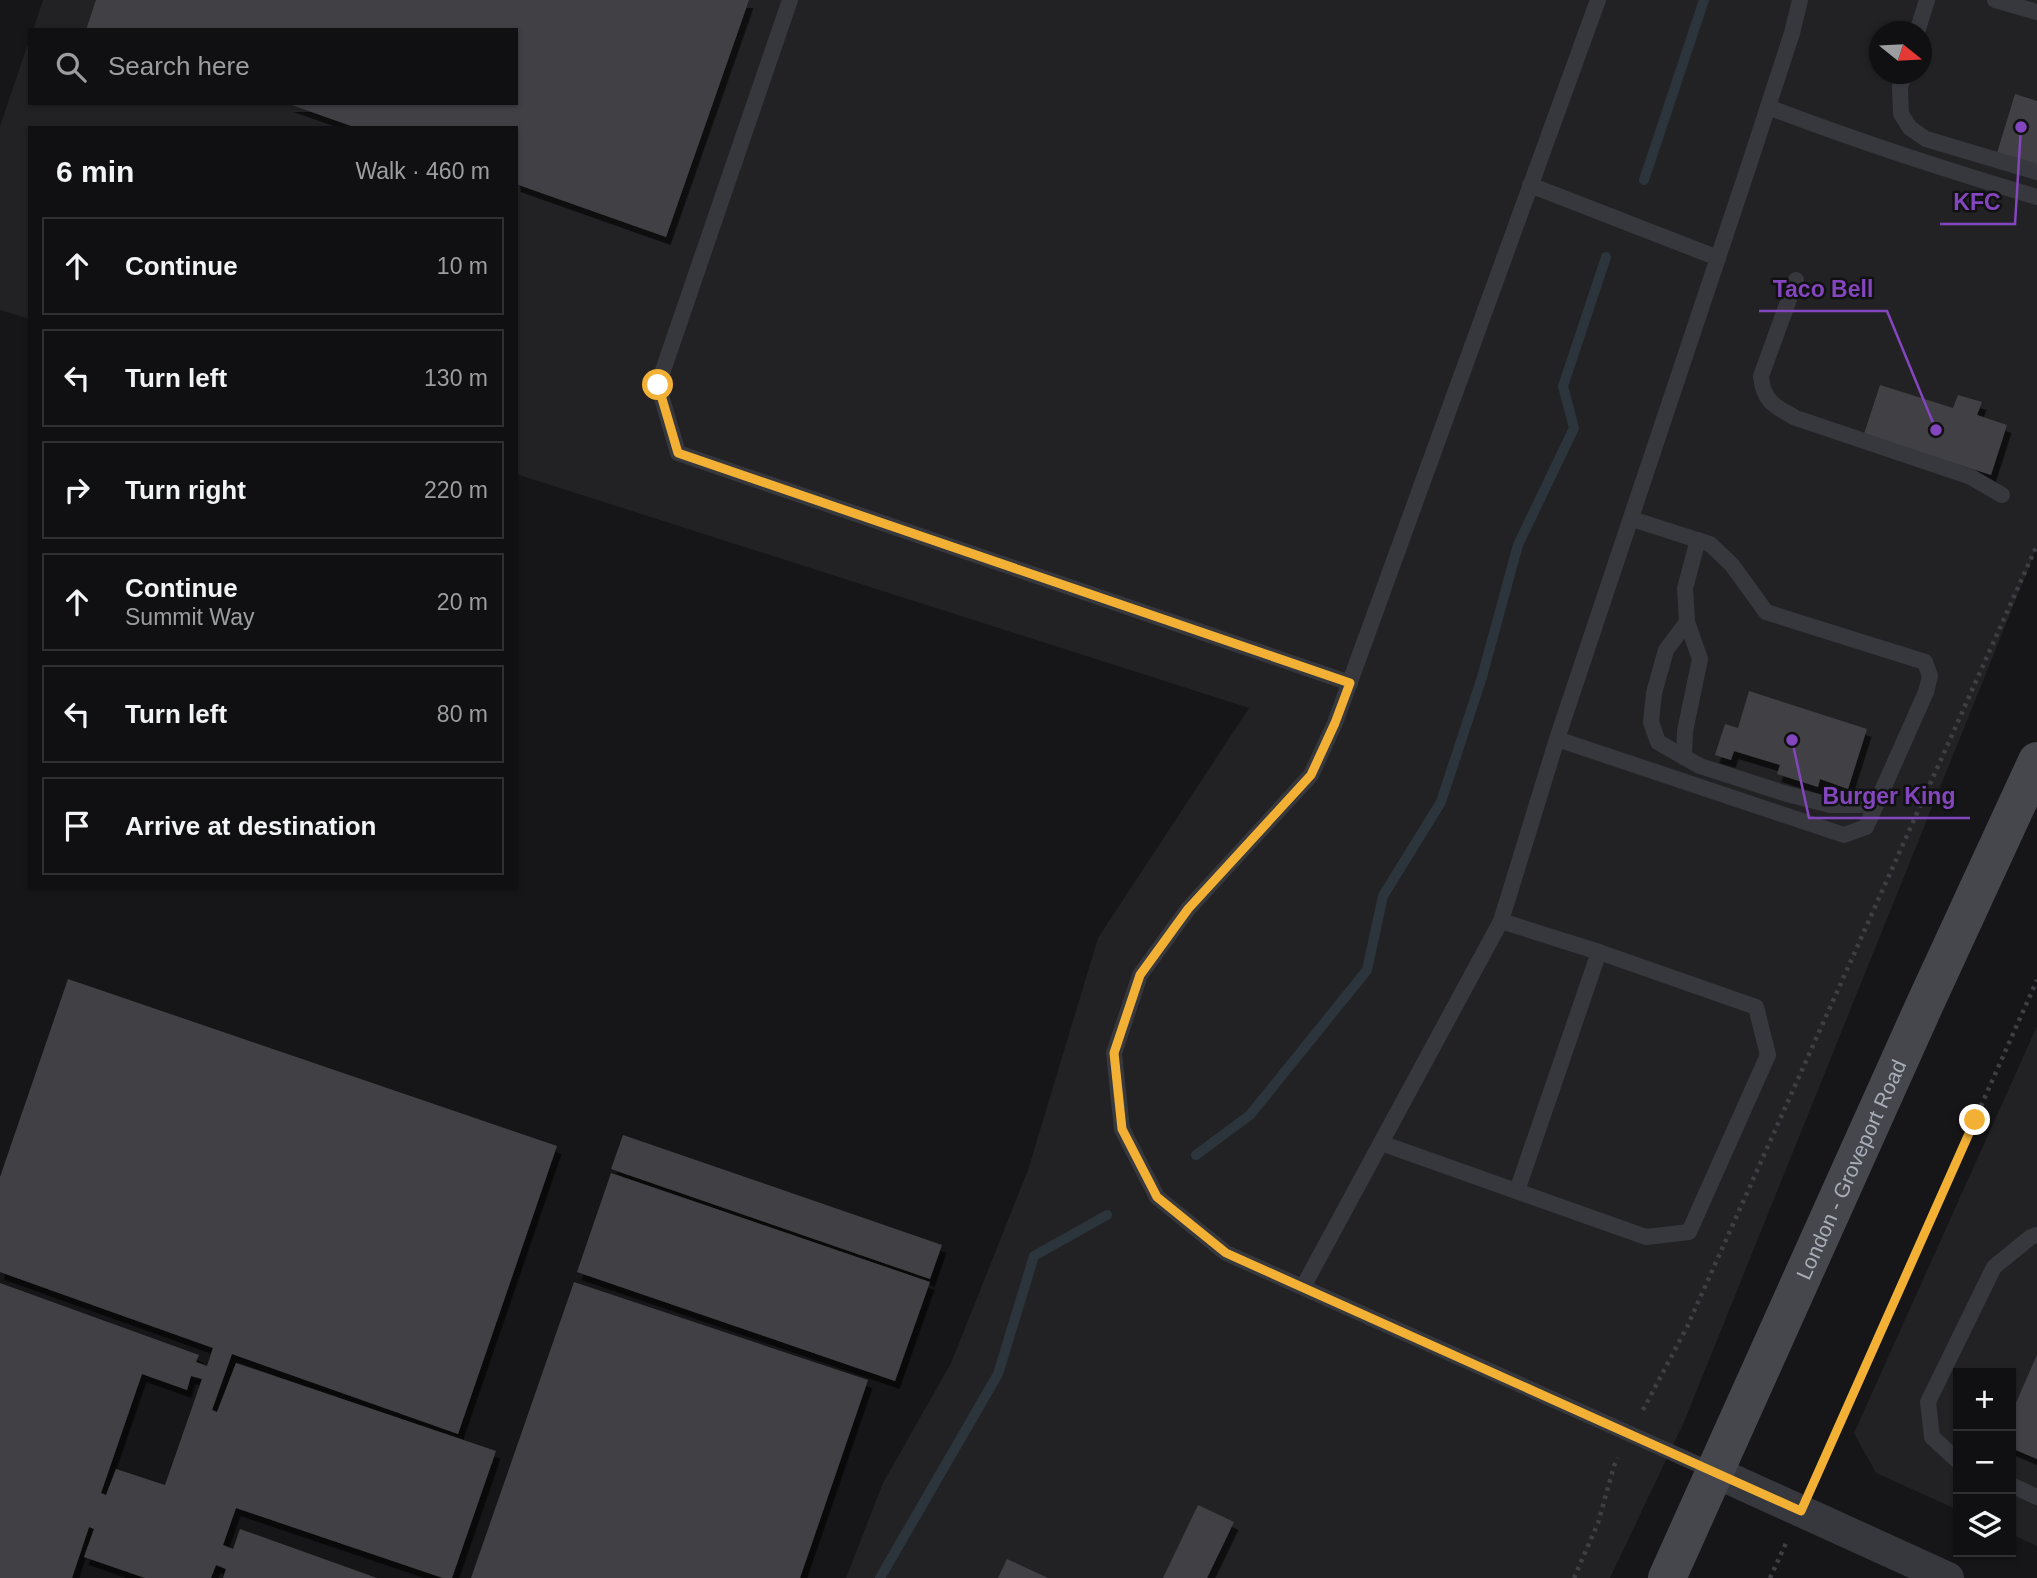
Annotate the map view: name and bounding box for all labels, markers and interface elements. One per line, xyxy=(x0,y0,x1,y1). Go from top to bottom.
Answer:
north arrow xyxy=(1869,21,1932,84)
search box xyxy=(28,28,518,105)
icon: search xyxy=(52,48,90,86)
text: Search here xyxy=(108,51,250,81)
text: 6 min xyxy=(56,155,134,188)
text: Walk · 460 m xyxy=(355,158,490,184)
callout: KFC xyxy=(1940,180,2015,224)
text: KFC xyxy=(1953,189,2001,215)
icon: ahead xyxy=(58,247,96,285)
text: Continue xyxy=(125,251,238,281)
text: 10 m xyxy=(437,253,488,279)
callout: Taco Bell xyxy=(1759,267,1887,311)
text: Taco Bell xyxy=(1773,276,1873,302)
icon: left xyxy=(58,359,96,397)
text: Turn left xyxy=(125,363,227,393)
text: 130 m xyxy=(424,365,488,391)
route start xyxy=(642,369,673,400)
icon: right xyxy=(58,471,96,509)
text: Turn right xyxy=(125,475,246,505)
text: 220 m xyxy=(424,477,488,503)
text: Continue xyxy=(125,573,238,603)
icon: ahead xyxy=(58,583,96,621)
text: 20 m xyxy=(437,589,488,615)
text: Summit Way xyxy=(125,604,255,630)
icon: left xyxy=(58,695,96,733)
text: Turn left xyxy=(125,699,227,729)
text: 80 m xyxy=(437,701,488,727)
callout: Burger King xyxy=(1809,774,1970,818)
text: Burger King xyxy=(1823,783,1955,809)
icon: arrive xyxy=(58,807,96,845)
text: Arrive at destination xyxy=(125,811,376,841)
street label: London - Groveport Road xyxy=(1791,1056,1910,1283)
route end xyxy=(1959,1104,1990,1135)
map controls xyxy=(1953,1368,2016,1557)
button: + xyxy=(1953,1368,2016,1431)
button: − xyxy=(1953,1431,2016,1494)
button: layers xyxy=(1953,1494,2016,1557)

